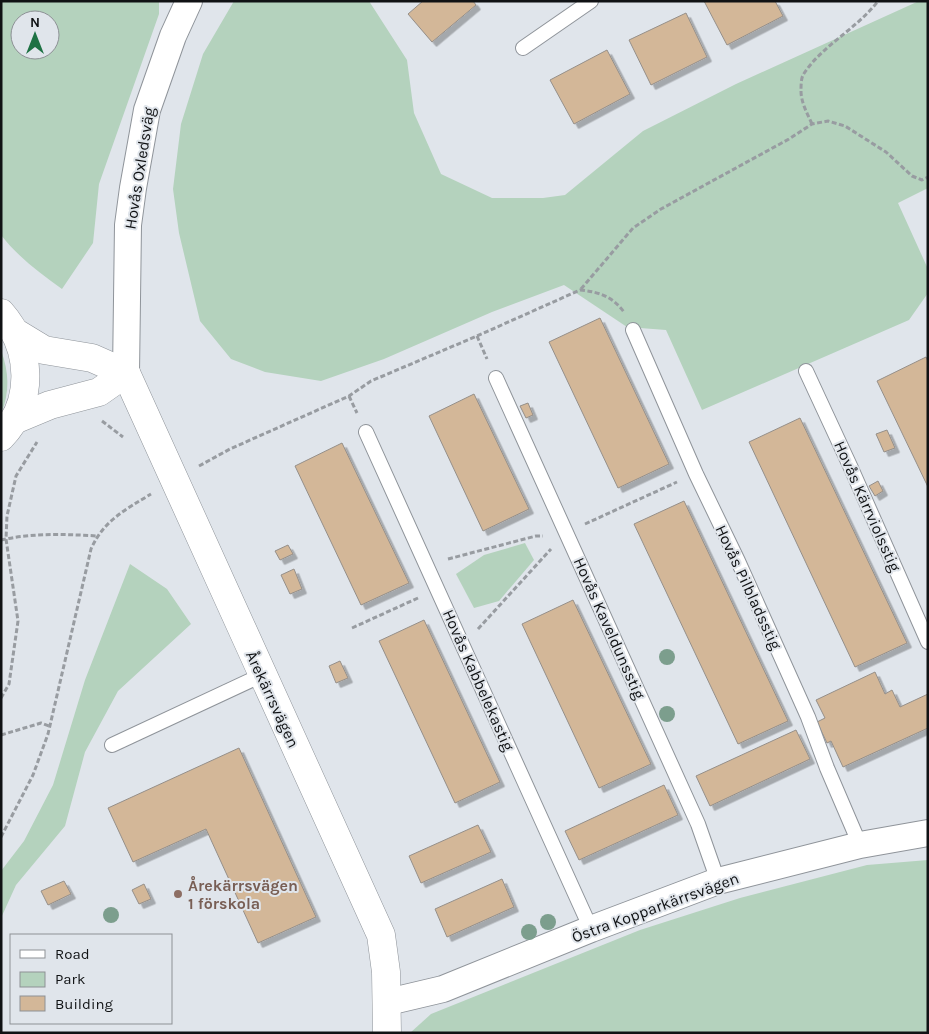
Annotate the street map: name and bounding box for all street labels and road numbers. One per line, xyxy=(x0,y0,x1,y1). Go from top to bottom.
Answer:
street label: Hovås Oxledsväg xyxy=(120,106,159,231)
street label: Hovås Kärrviolsstig xyxy=(830,438,905,575)
street label: Hovås Pilbladsstig xyxy=(711,522,786,653)
street label: Hovås Kaveldunsstig xyxy=(570,554,649,702)
street label: Hovås Kabbelekastig xyxy=(439,606,518,754)
street label: Årekärrsvägen xyxy=(242,648,303,751)
street label: Östra Kopparkärrsvägen xyxy=(569,868,741,947)

